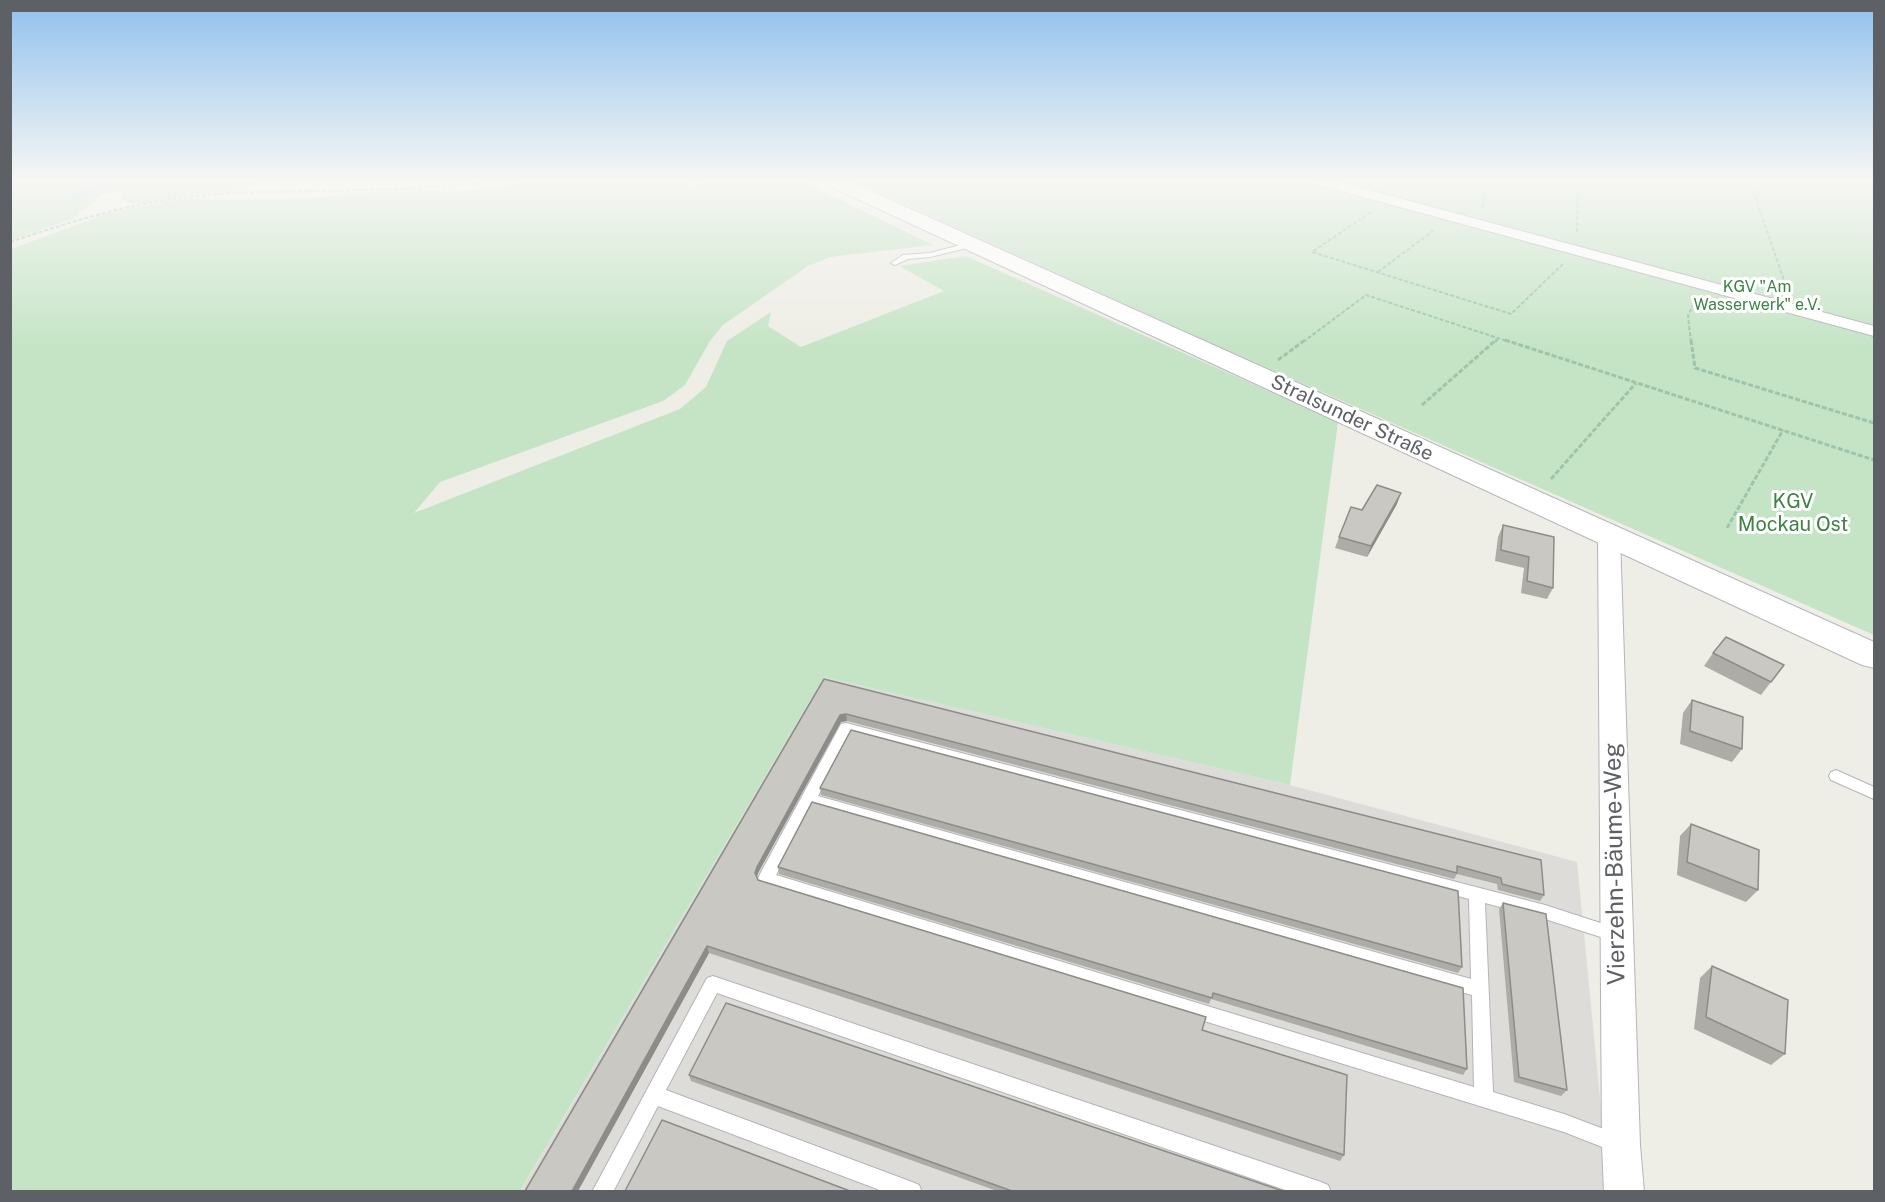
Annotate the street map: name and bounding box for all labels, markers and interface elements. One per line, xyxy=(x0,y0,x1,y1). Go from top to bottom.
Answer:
park label: KGV "Am Wasserwerk" e.V. xyxy=(1693,277,1821,315)
street label: Stralsunder Straße xyxy=(1267,370,1437,466)
park label: KGV Mockau Ost xyxy=(1738,490,1848,537)
street label: Vierzehn-Bäume-Weg xyxy=(1598,743,1632,985)

